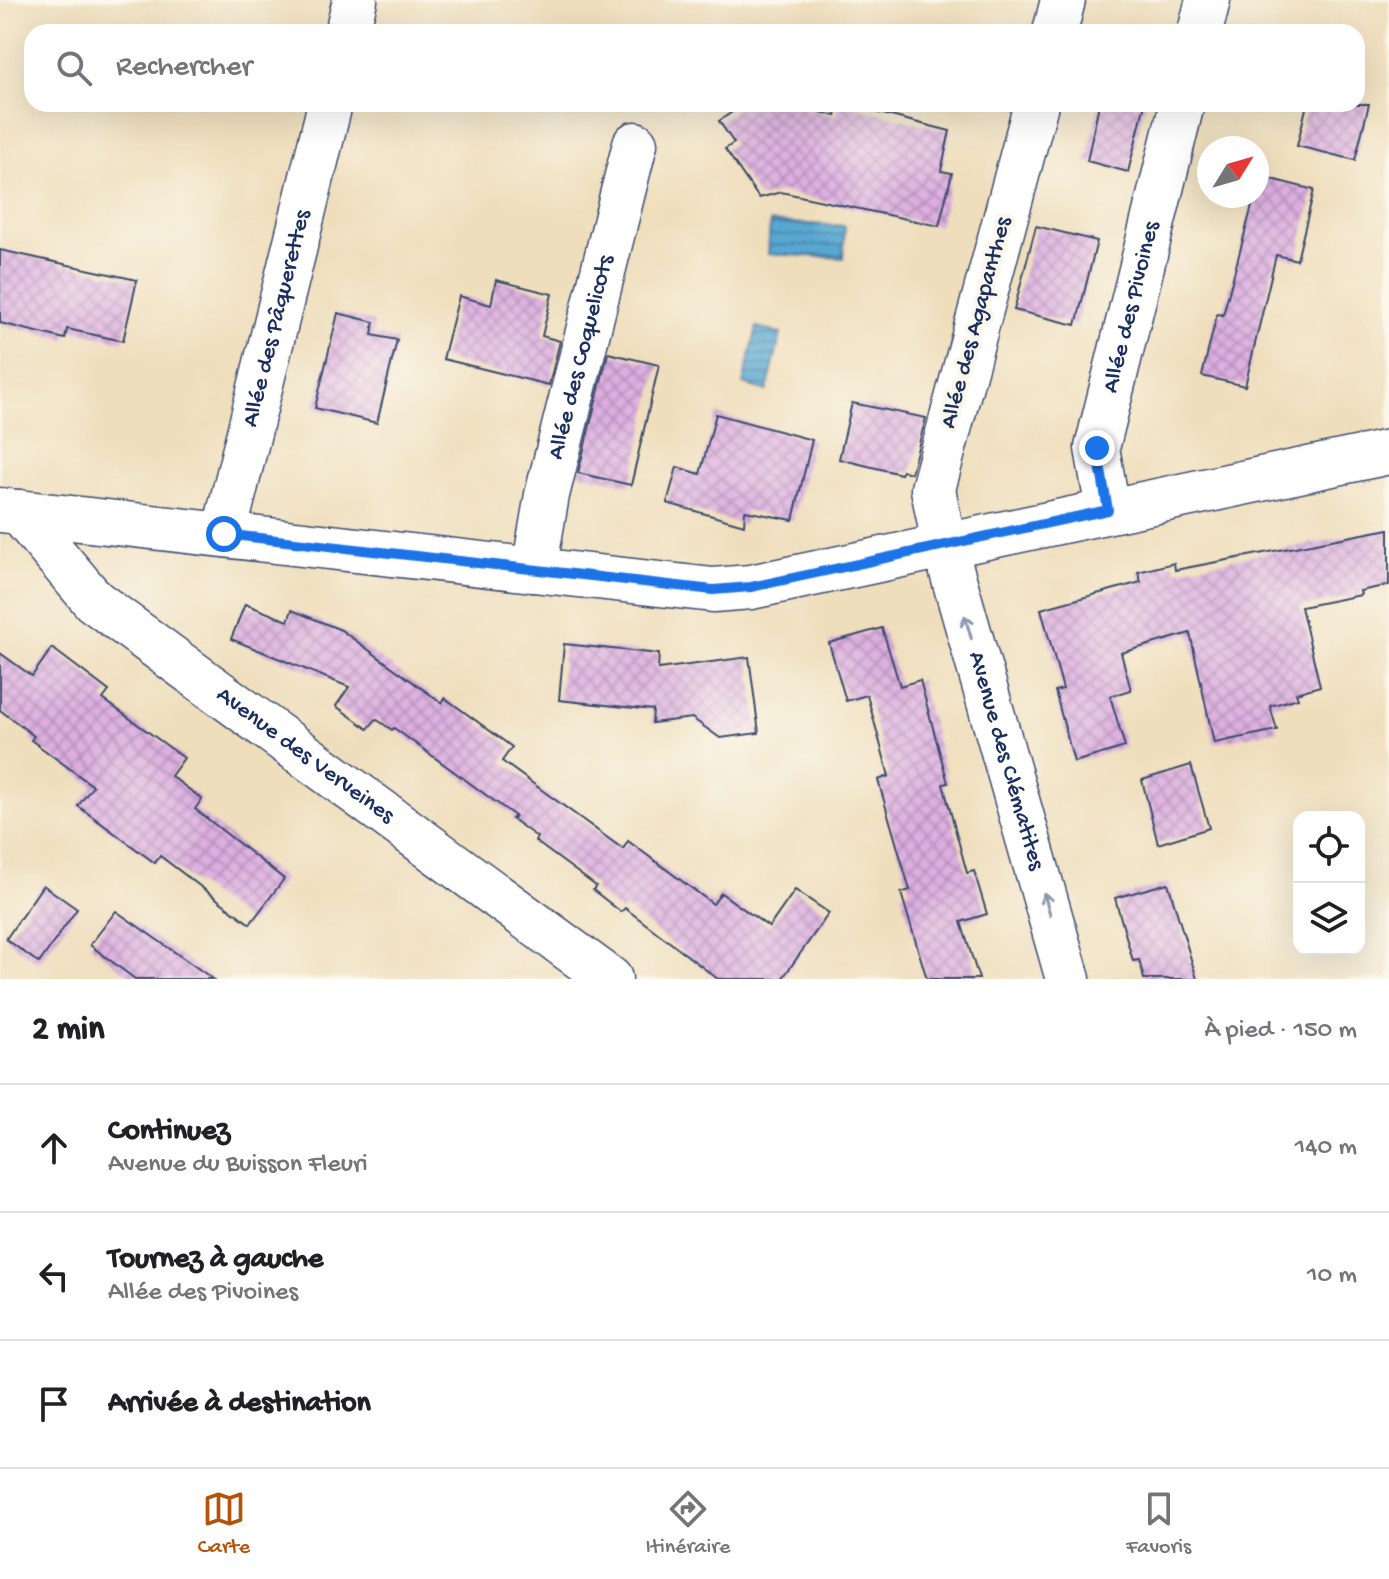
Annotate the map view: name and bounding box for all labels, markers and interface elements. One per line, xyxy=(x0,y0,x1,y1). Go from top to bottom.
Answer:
search box xyxy=(24,24,1365,112)
icon: search xyxy=(52,46,96,90)
text: Rechercher xyxy=(116,51,252,86)
north arrow xyxy=(1197,136,1269,208)
street label: Allée des Pâquerettes xyxy=(236,206,318,430)
street label: Allée des Agapanthes xyxy=(935,213,1019,432)
street label: Allée des Pivoines xyxy=(1097,217,1167,396)
street label: Allée des Coquelicots xyxy=(542,251,621,462)
route end xyxy=(1079,430,1115,466)
route start xyxy=(206,516,242,552)
one-way arrow xyxy=(960,615,975,641)
street label: Avenue des Clématites xyxy=(961,648,1051,874)
street label: Avenue des Verveines xyxy=(210,681,401,831)
map controls xyxy=(1293,811,1365,955)
button: locate xyxy=(1293,811,1365,883)
button: layers xyxy=(1293,883,1365,955)
one-way arrow xyxy=(1039,892,1053,917)
text: 2 min xyxy=(32,1011,104,1051)
text: À pied · 150 m xyxy=(1204,1016,1357,1047)
text: Continuez xyxy=(108,1115,230,1150)
icon: ahead xyxy=(32,1126,76,1170)
text: 140 m xyxy=(1295,1133,1357,1164)
text: Avenue du Buisson Fleuri xyxy=(108,1150,368,1181)
text: Tournez à gauche xyxy=(108,1243,323,1278)
icon: left xyxy=(32,1254,76,1298)
text: 10 m xyxy=(1307,1261,1357,1292)
text: Allée des Pivoines xyxy=(108,1278,298,1309)
icon: arrive xyxy=(32,1382,76,1426)
text: Arrivée à destination xyxy=(108,1387,371,1422)
tab: Carte xyxy=(198,1487,250,1561)
tab: Itinéraire xyxy=(646,1487,730,1561)
tab: Favoris xyxy=(1126,1487,1191,1561)

